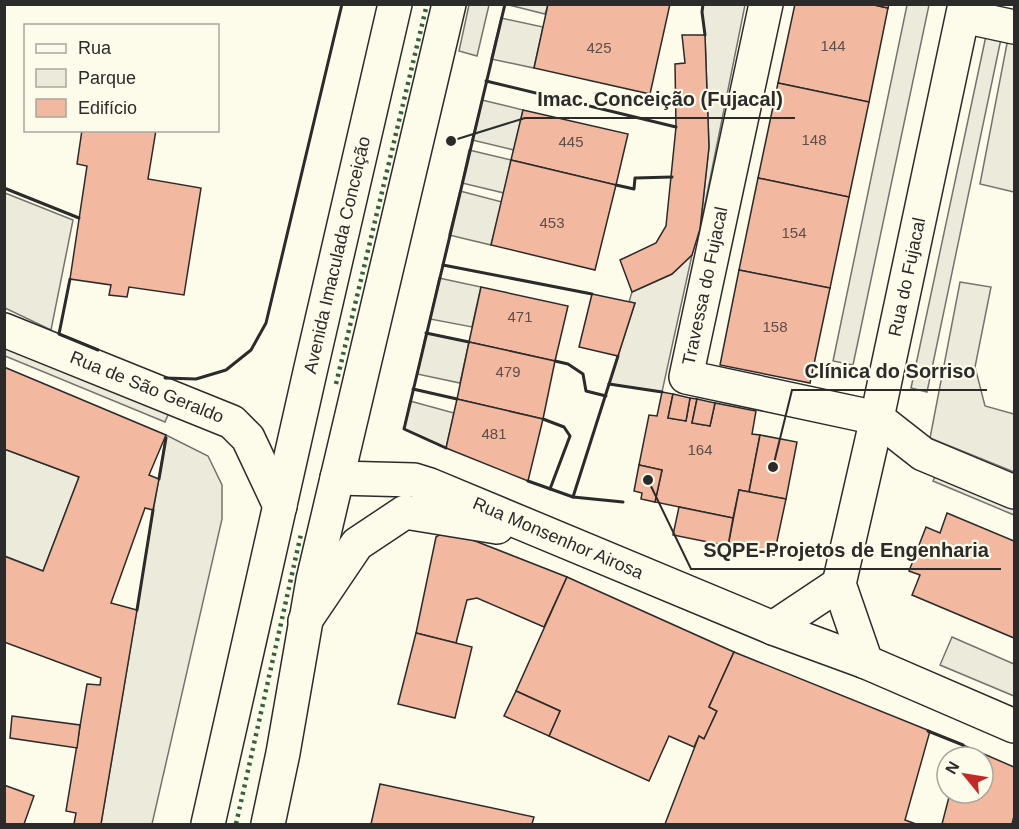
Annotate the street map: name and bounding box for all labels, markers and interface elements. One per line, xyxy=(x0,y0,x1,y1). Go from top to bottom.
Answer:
legend xyxy=(24,24,219,132)
house number: 144 xyxy=(820,37,846,54)
text: Rua xyxy=(78,38,112,58)
house number: 425 xyxy=(586,39,612,56)
text: Parque xyxy=(78,68,136,88)
callout: Imac. Conceição (Fujacal) xyxy=(525,80,795,118)
text: Imac. Conceição (Fujacal) xyxy=(537,88,783,110)
text: Edifício xyxy=(78,98,137,118)
house number: 148 xyxy=(801,131,827,148)
house number: 445 xyxy=(558,133,584,150)
street label: Avenida Imaculada Conceição xyxy=(300,134,374,376)
street label: Travessa do Fujacal xyxy=(678,205,732,367)
house number: 453 xyxy=(539,214,565,231)
street label: Rua do Fujacal xyxy=(885,216,929,338)
house number: 154 xyxy=(781,224,807,241)
house number: 471 xyxy=(507,308,533,325)
house number: 158 xyxy=(762,318,788,335)
street label: Rua de São Geraldo xyxy=(67,347,227,427)
callout: Clínica do Sorriso xyxy=(792,352,987,390)
text: Clínica do Sorriso xyxy=(804,360,976,382)
house number: 479 xyxy=(495,363,521,380)
house number: 481 xyxy=(481,425,507,442)
house number: 164 xyxy=(687,441,713,458)
street label: Rua Monsenhor Airosa xyxy=(470,493,647,583)
callout: SQPE-Projetos de Engenharia xyxy=(691,531,1001,569)
text: SQPE-Projetos de Engenharia xyxy=(703,539,990,561)
north arrow xyxy=(935,745,995,805)
text: N xyxy=(942,758,963,777)

